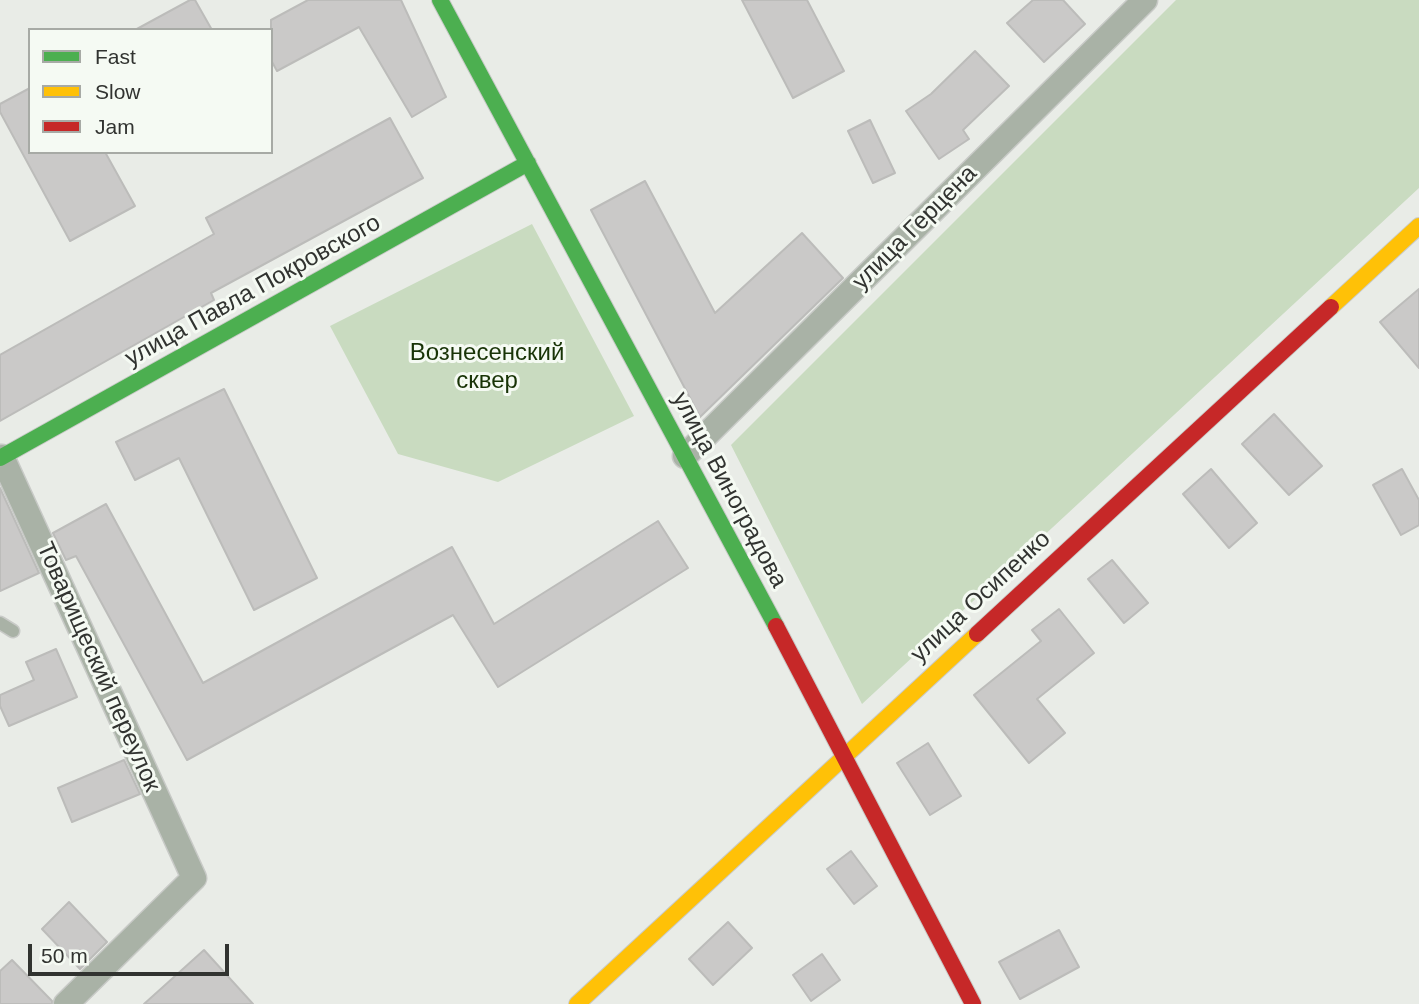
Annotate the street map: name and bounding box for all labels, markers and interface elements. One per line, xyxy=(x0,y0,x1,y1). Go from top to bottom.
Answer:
legend xyxy=(28,28,273,154)
text: Fast xyxy=(95,45,136,68)
text: Slow xyxy=(95,80,141,103)
text: Jam xyxy=(95,115,135,138)
street label: улица Герцена xyxy=(847,160,983,296)
street label: улица Павла Покровского xyxy=(120,209,386,373)
park label: Вознесенский сквер xyxy=(410,339,564,395)
street label: улица Виноградова xyxy=(665,387,793,593)
street label: улица Осипенко xyxy=(905,525,1057,669)
street label: Товарищеский переулок xyxy=(30,538,166,796)
scale bar xyxy=(32,930,233,974)
text: 50 m xyxy=(41,944,88,967)

